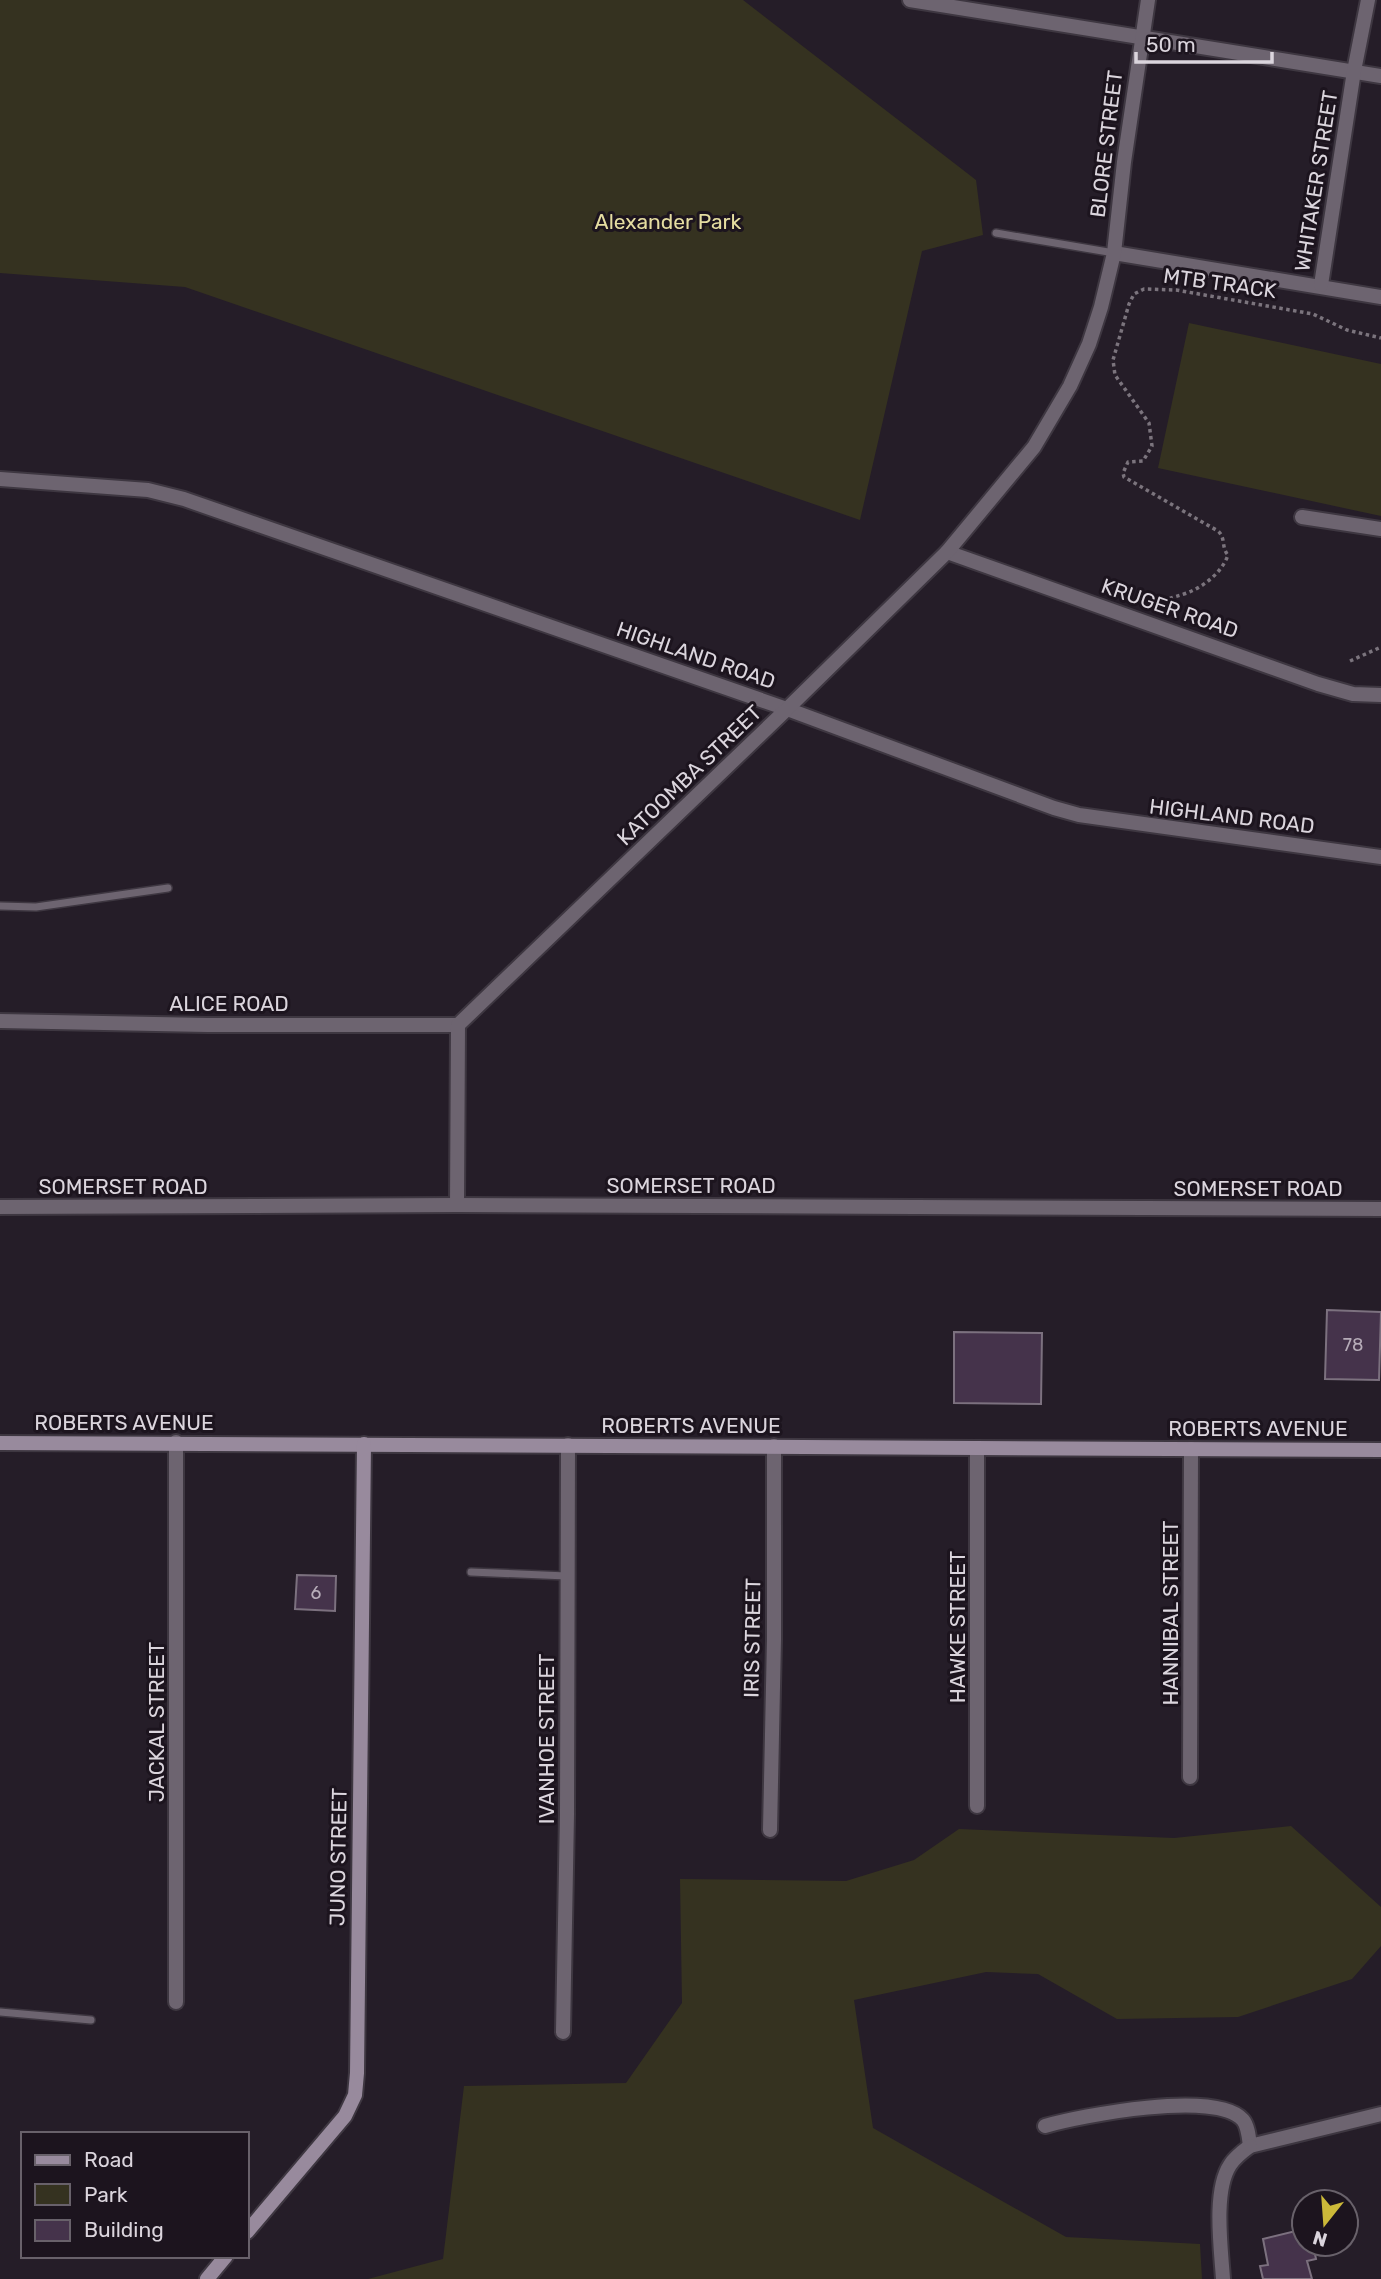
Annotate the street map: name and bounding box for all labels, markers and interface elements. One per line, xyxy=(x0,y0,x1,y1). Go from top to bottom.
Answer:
scale bar xyxy=(1136,21,1272,65)
text: 50 m xyxy=(1146,32,1196,57)
street label: BLORE STREET xyxy=(1085,69,1127,219)
street label: WHITAKER STREET xyxy=(1289,89,1343,273)
park label: Alexander Park xyxy=(595,209,742,234)
street label: MTB TRACK xyxy=(1162,263,1278,303)
street label: KRUGER ROAD xyxy=(1098,573,1242,643)
street label: HIGHLAND ROAD xyxy=(613,616,779,694)
street label: KATOOMBA STREET xyxy=(612,700,766,850)
street label: HIGHLAND ROAD xyxy=(1148,793,1316,839)
street label: ALICE ROAD xyxy=(169,991,289,1016)
street label: SOMERSET ROAD xyxy=(606,1173,776,1198)
street label: SOMERSET ROAD xyxy=(38,1174,208,1199)
street label: SOMERSET ROAD xyxy=(1173,1176,1343,1201)
house number: 78 xyxy=(1343,1334,1363,1356)
street label: ROBERTS AVENUE xyxy=(34,1410,214,1435)
street label: ROBERTS AVENUE xyxy=(601,1413,781,1438)
street label: ROBERTS AVENUE xyxy=(1168,1416,1348,1441)
street label: HANNIBAL STREET xyxy=(1158,1521,1183,1705)
street label: HAWKE STREET xyxy=(945,1551,970,1703)
street label: IRIS STREET xyxy=(738,1578,766,1698)
house number: 6 xyxy=(311,1582,322,1604)
street label: JACKAL STREET xyxy=(144,1642,169,1802)
street label: IVANHOE STREET xyxy=(534,1654,559,1824)
street label: JUNO STREET xyxy=(324,1788,352,1926)
legend xyxy=(21,2132,248,2258)
text: Road xyxy=(84,2147,134,2172)
text: Park xyxy=(84,2182,128,2207)
north arrow xyxy=(1290,2188,1360,2258)
text: Building xyxy=(84,2217,164,2242)
text: N xyxy=(1310,2226,1330,2252)

